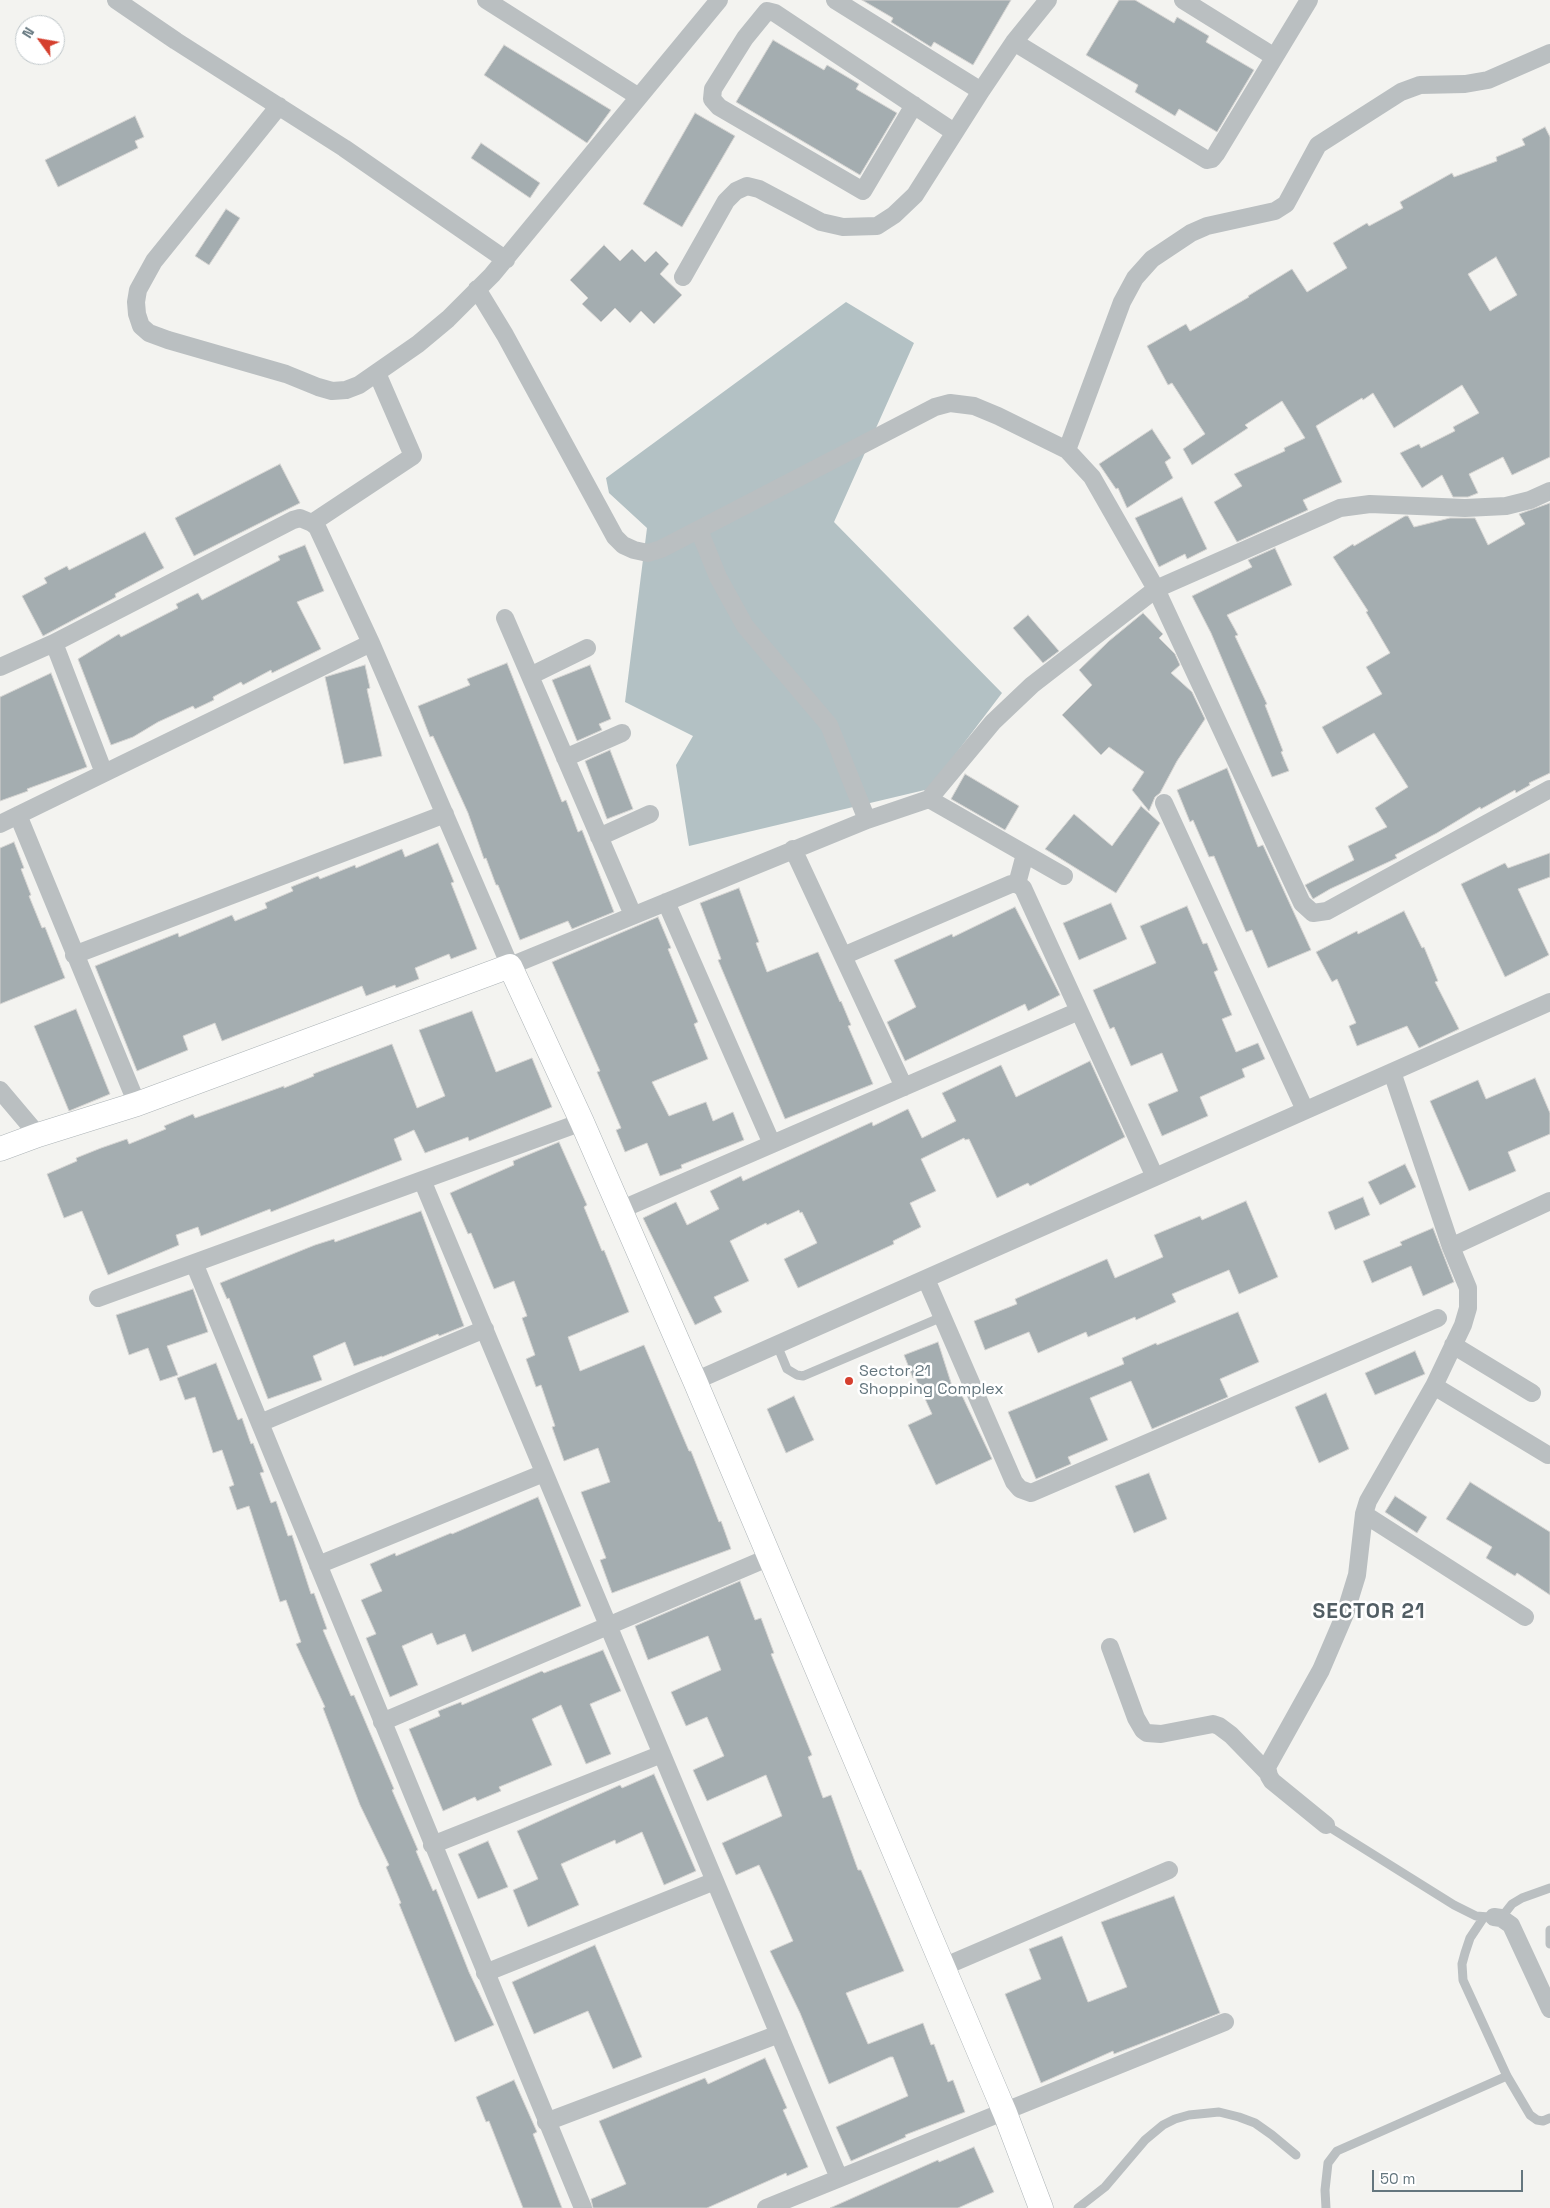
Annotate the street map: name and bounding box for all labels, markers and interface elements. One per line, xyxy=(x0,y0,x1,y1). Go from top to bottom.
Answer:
north arrow xyxy=(15,15,65,65)
text: N xyxy=(18,24,38,41)
place label: Sector 21 Shopping Complex xyxy=(859,1362,1004,1400)
marker: Sector 21 Shopping Complex xyxy=(843,1375,855,1387)
district label: SECTOR 21 xyxy=(1311,1599,1427,1625)
scale bar xyxy=(1375,2160,1526,2192)
text: 50 m xyxy=(1380,2169,1415,2188)

